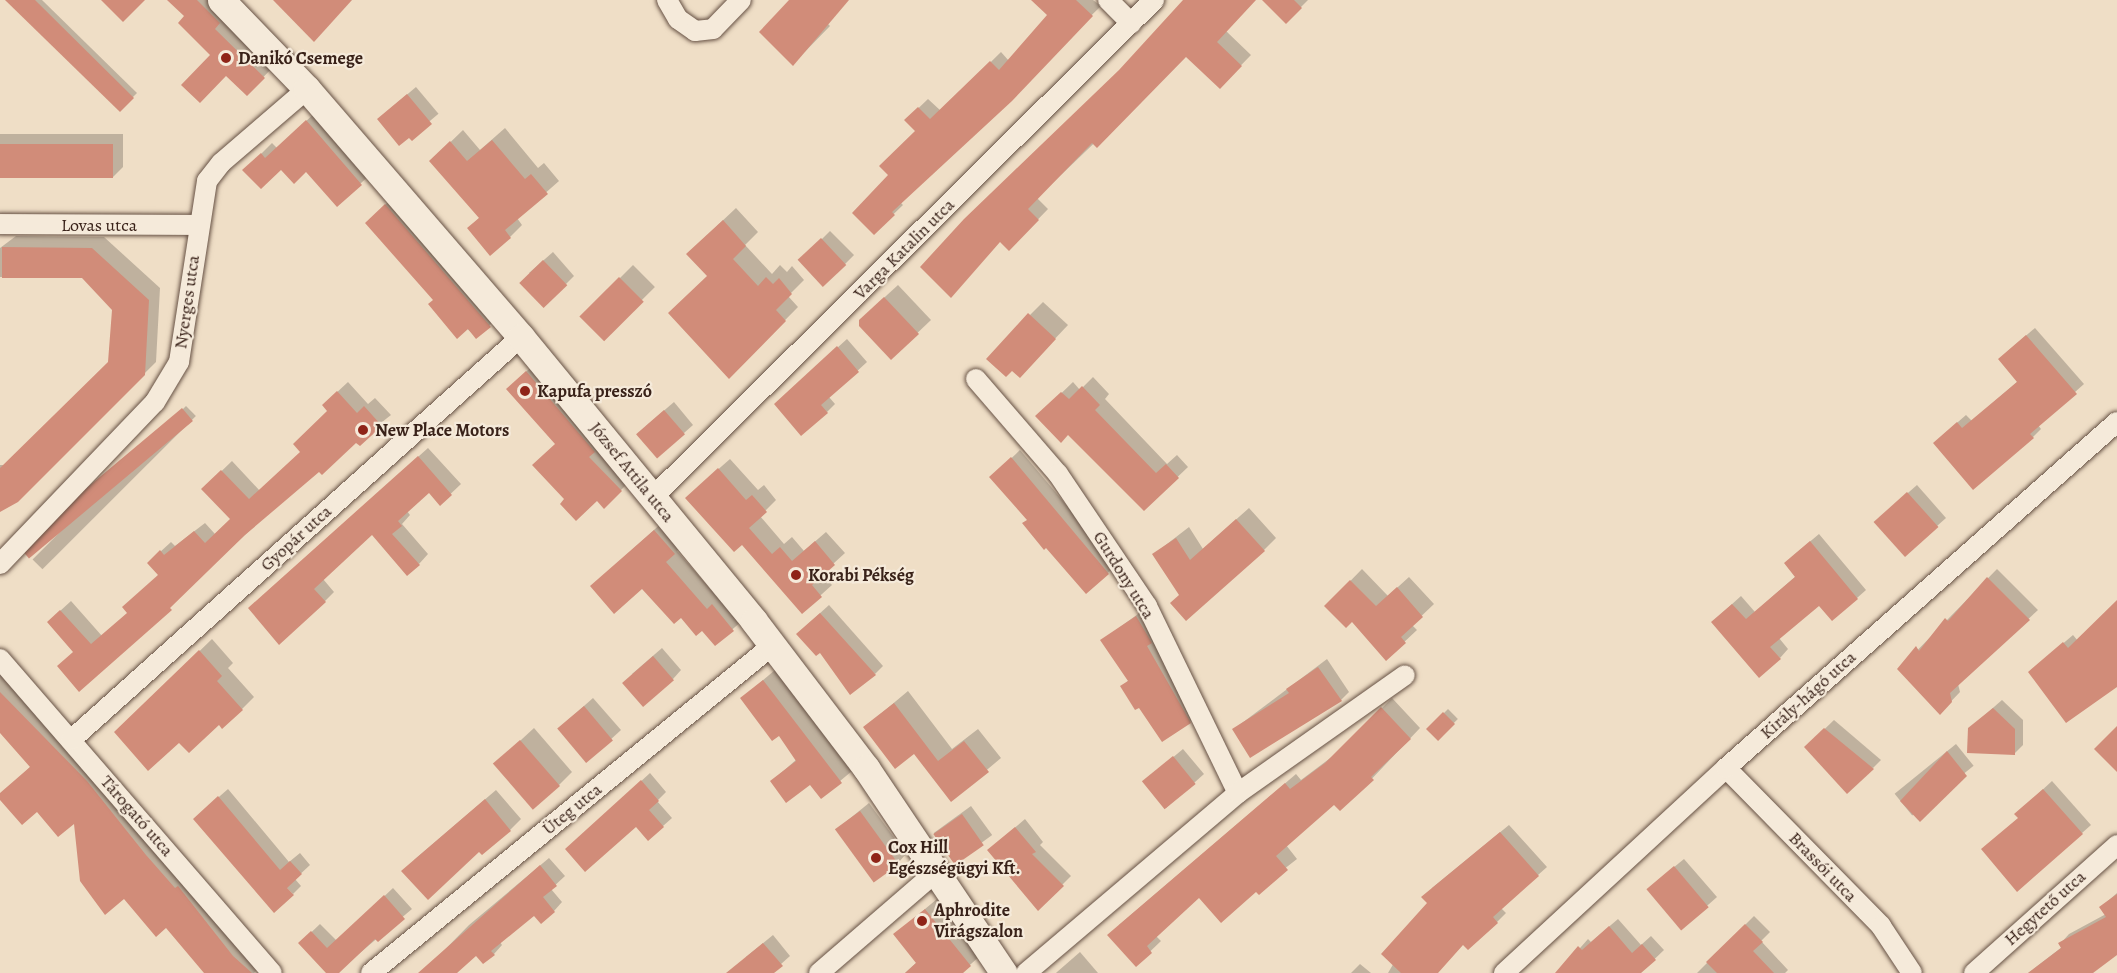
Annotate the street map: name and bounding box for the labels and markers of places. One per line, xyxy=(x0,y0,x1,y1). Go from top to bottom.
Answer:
place label: Danikó Csemege xyxy=(238,47,363,69)
marker: Danikó Csemege xyxy=(219,51,233,65)
place label: Kapufa presszó xyxy=(537,380,652,402)
marker: Kapufa presszó xyxy=(518,384,532,398)
place label: New Place Motors xyxy=(375,419,509,441)
marker: New Place Motors xyxy=(356,423,370,437)
place label: Korabi Pékség xyxy=(808,564,914,586)
marker: Korabi Pékség xyxy=(789,568,803,582)
place label: Cox Hill Egészségügyi Kft. xyxy=(888,837,1020,880)
marker: Cox Hill Egészségügyi Kft. xyxy=(869,851,883,865)
place label: Aphrodite Virágszalon xyxy=(934,900,1023,942)
marker: Aphrodite Virágszalon xyxy=(915,914,929,928)

